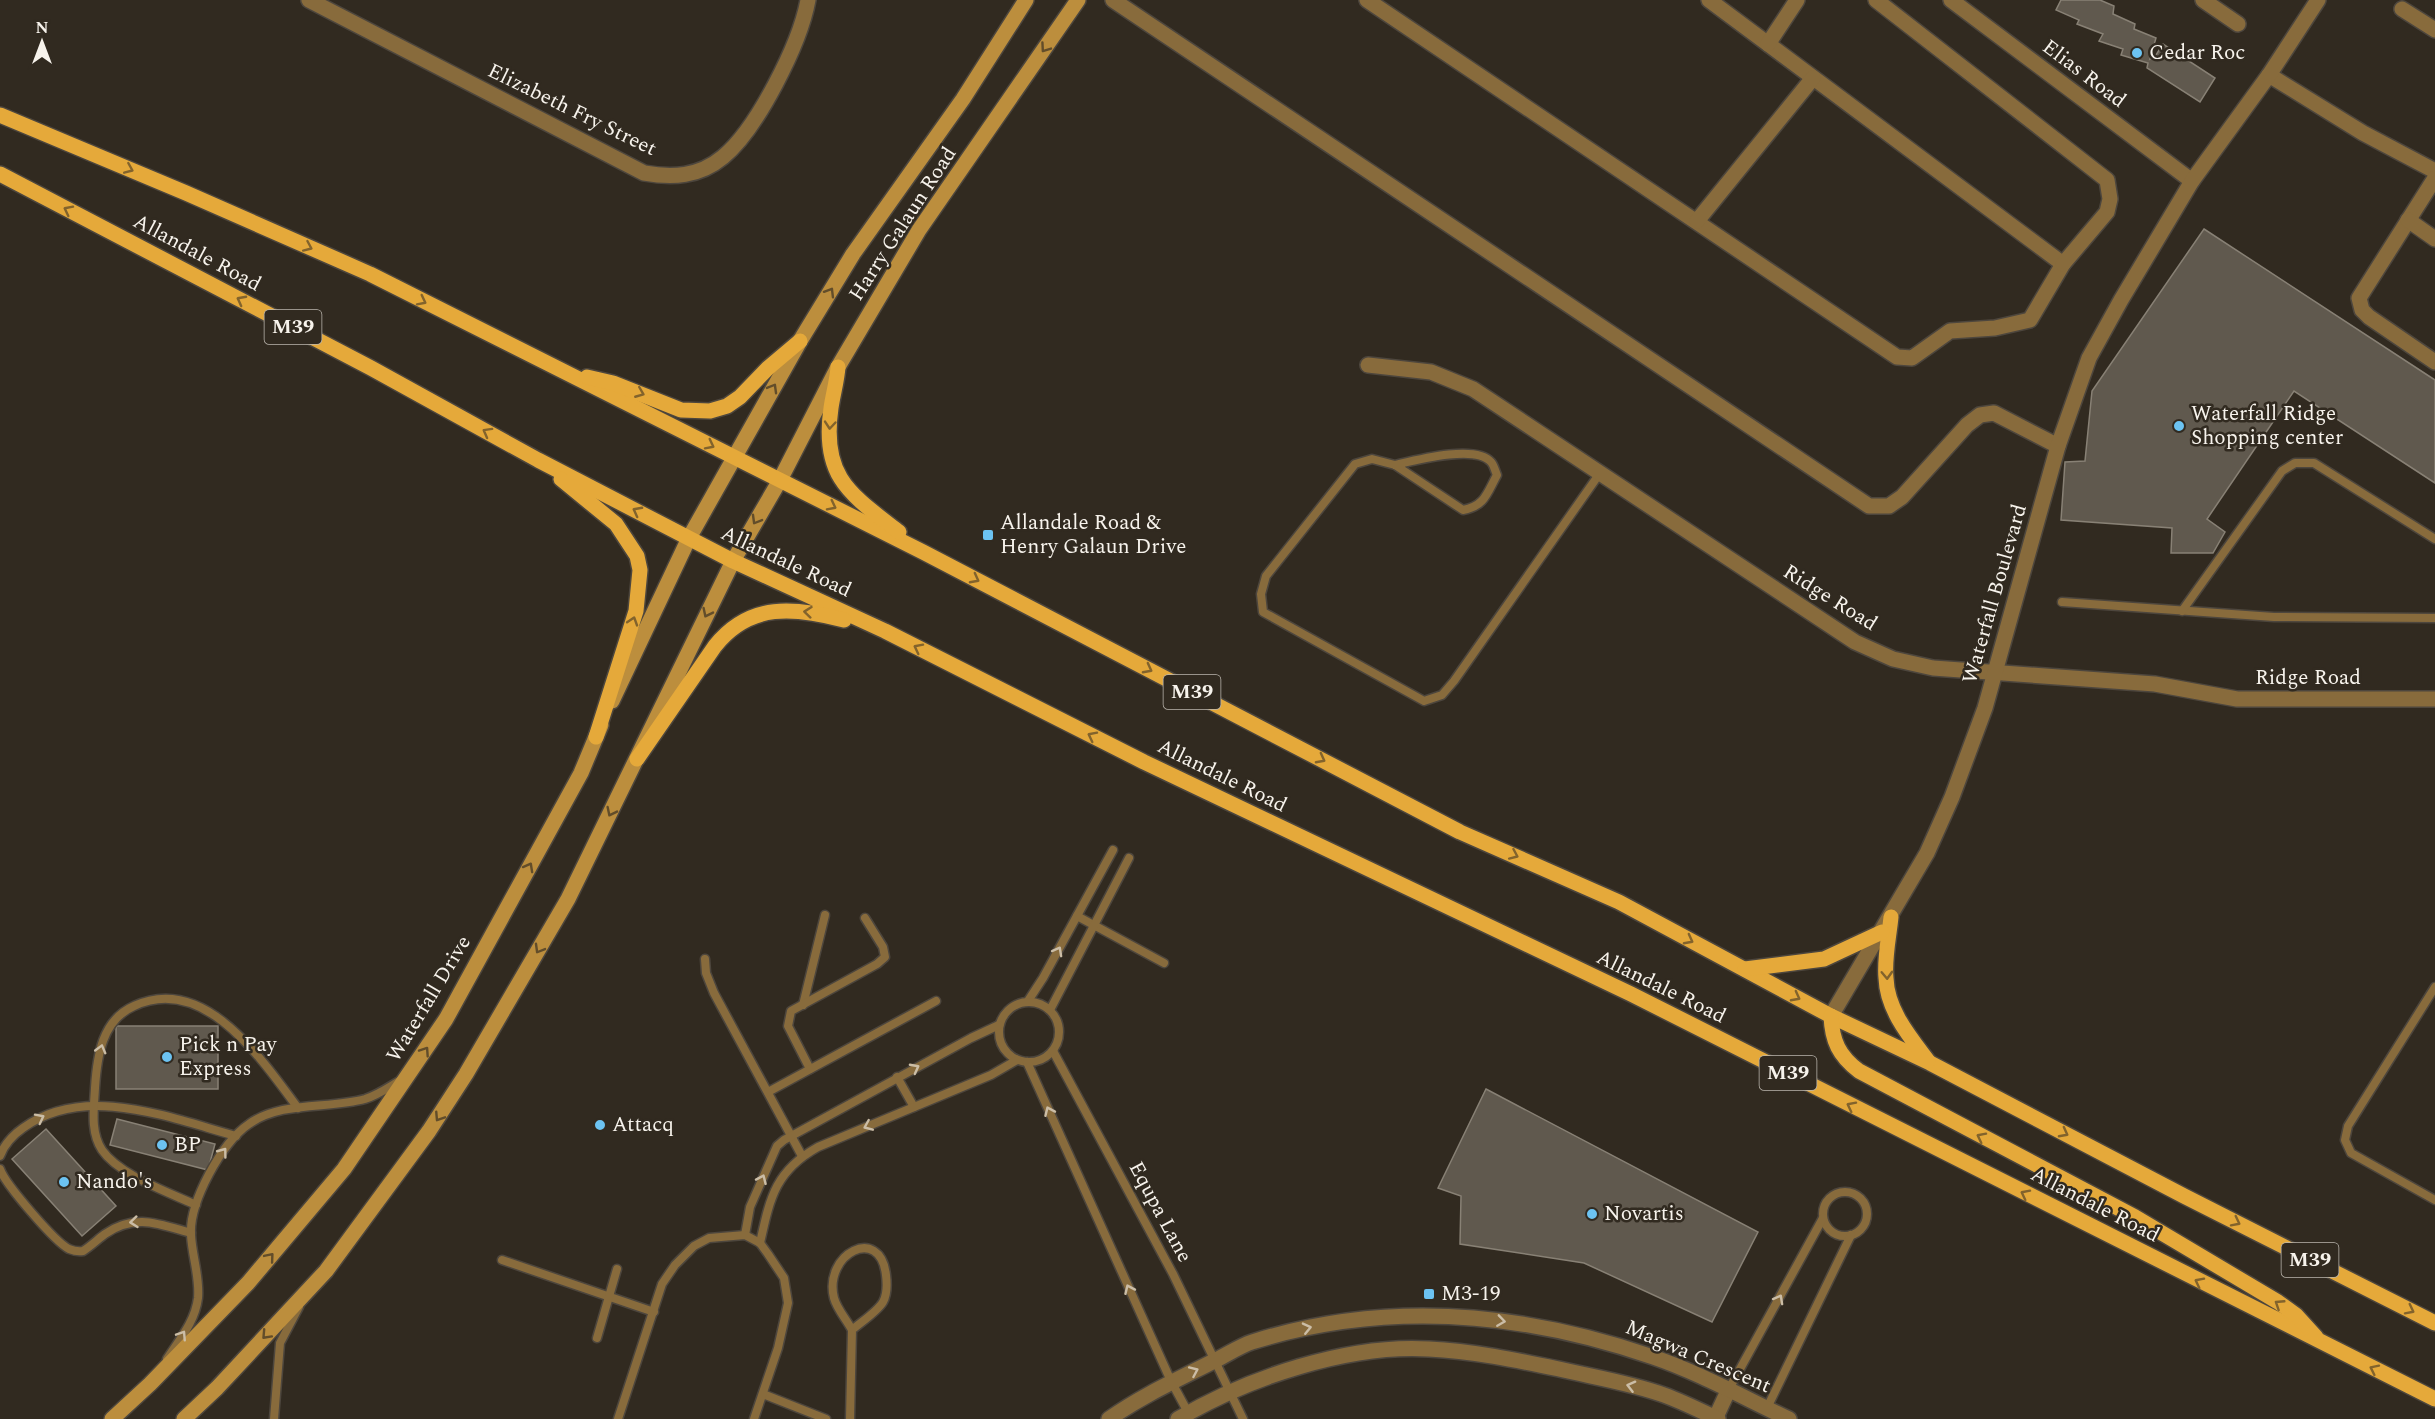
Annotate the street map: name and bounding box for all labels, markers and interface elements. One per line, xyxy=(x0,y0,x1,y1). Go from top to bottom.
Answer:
north arrow xyxy=(12,12,72,72)
text: N xyxy=(35,16,49,40)
street label: Elias Road xyxy=(2035,32,2133,116)
place label: Cedar Roc xyxy=(2149,37,2245,69)
one-way arrow xyxy=(1041,42,1052,53)
marker: Cedar Roc xyxy=(2130,46,2144,60)
street label: Elizabeth Fry Street xyxy=(482,55,662,165)
street label: Harry Galaun Road xyxy=(841,140,965,308)
one-way arrow xyxy=(123,162,134,174)
one-way arrow xyxy=(64,206,75,217)
street label: Allandale Road xyxy=(127,206,267,300)
one-way arrow xyxy=(302,240,313,252)
one-way arrow xyxy=(823,288,835,298)
one-way arrow xyxy=(416,293,427,305)
one-way arrow xyxy=(237,296,248,307)
road number: M39 xyxy=(264,310,322,344)
one-way arrow xyxy=(766,384,777,395)
one-way arrow xyxy=(634,386,645,398)
place label: Waterfall Ridge Shopping center xyxy=(2191,398,2343,454)
marker: Waterfall Ridge Shopping center xyxy=(2172,419,2186,433)
one-way arrow xyxy=(824,420,837,429)
one-way arrow xyxy=(483,428,493,439)
one-way arrow xyxy=(703,438,714,450)
one-way arrow xyxy=(826,499,837,511)
street label: Waterfall Boulevard xyxy=(1954,500,2036,688)
one-way arrow xyxy=(633,507,643,518)
place label: Allandale Road & Henry Galaun Drive xyxy=(1000,507,1186,563)
one-way arrow xyxy=(752,514,764,525)
street label: Allandale Road xyxy=(715,518,857,606)
marker: Allandale Road & Henry Galaun Drive xyxy=(981,528,995,542)
street label: Ridge Road xyxy=(1776,556,1884,640)
one-way arrow xyxy=(969,572,979,583)
one-way arrow xyxy=(803,606,812,619)
one-way arrow xyxy=(703,607,715,618)
one-way arrow xyxy=(626,616,638,627)
one-way arrow xyxy=(913,644,924,655)
one-way arrow xyxy=(1142,662,1152,673)
street label: Ridge Road xyxy=(2255,662,2361,694)
road number: M39 xyxy=(1164,675,1220,709)
one-way arrow xyxy=(1087,731,1098,743)
street label: Allandale Road xyxy=(1152,731,1292,821)
one-way arrow xyxy=(1315,752,1325,763)
one-way arrow xyxy=(607,805,618,816)
one-way arrow xyxy=(1507,848,1518,860)
one-way arrow xyxy=(522,863,533,873)
street label: Waterfall Drive xyxy=(378,929,480,1069)
one-way arrow xyxy=(1683,933,1694,944)
street label: Allandale Road xyxy=(1591,942,1731,1032)
one-way arrow xyxy=(534,943,546,953)
one-way arrow xyxy=(1051,947,1062,957)
one-way arrow xyxy=(1881,971,1893,980)
one-way arrow xyxy=(1790,990,1800,1001)
place label: Pick n Pay Express xyxy=(179,1029,278,1085)
one-way arrow xyxy=(93,1044,106,1054)
one-way arrow xyxy=(418,1046,429,1057)
marker: Pick n Pay Express xyxy=(160,1050,174,1064)
road number: M39 xyxy=(1760,1056,1816,1090)
one-way arrow xyxy=(908,1064,919,1075)
one-way arrow xyxy=(1847,1101,1858,1113)
one-way arrow xyxy=(1044,1106,1056,1117)
place label: Attacq xyxy=(612,1109,674,1141)
one-way arrow xyxy=(435,1110,446,1121)
one-way arrow xyxy=(33,1114,44,1125)
marker: Attacq xyxy=(593,1118,607,1132)
one-way arrow xyxy=(863,1119,874,1131)
one-way arrow xyxy=(2057,1126,2068,1137)
place label: BP xyxy=(174,1129,201,1161)
one-way arrow xyxy=(1976,1132,1987,1144)
marker: BP xyxy=(155,1138,169,1152)
one-way arrow xyxy=(216,1148,227,1159)
street label: Equpa Lane xyxy=(1120,1156,1200,1268)
street label: Allandale Road xyxy=(2025,1159,2165,1251)
place label: Nando's xyxy=(76,1166,152,1198)
marker: Nando's xyxy=(57,1175,71,1189)
one-way arrow xyxy=(755,1175,767,1186)
one-way arrow xyxy=(2021,1189,2032,1201)
place label: Novartis xyxy=(1604,1198,1684,1230)
marker: Novartis xyxy=(1585,1207,1599,1221)
one-way arrow xyxy=(129,1215,139,1228)
one-way arrow xyxy=(2230,1215,2241,1227)
road number: M39 xyxy=(2282,1243,2338,1277)
one-way arrow xyxy=(263,1253,274,1264)
one-way arrow xyxy=(2195,1277,2206,1289)
place label: M3-19 xyxy=(1441,1278,1501,1310)
one-way arrow xyxy=(1124,1284,1136,1295)
marker: M3-19 xyxy=(1422,1287,1436,1301)
one-way arrow xyxy=(1771,1295,1783,1305)
one-way arrow xyxy=(2275,1299,2285,1311)
one-way arrow xyxy=(2404,1303,2415,1315)
street label: Magwa Crescent xyxy=(1620,1312,1776,1402)
one-way arrow xyxy=(1496,1314,1505,1326)
one-way arrow xyxy=(1302,1323,1312,1336)
one-way arrow xyxy=(262,1329,273,1339)
one-way arrow xyxy=(175,1331,186,1342)
one-way arrow xyxy=(2369,1364,2380,1376)
one-way arrow xyxy=(1187,1366,1198,1378)
one-way arrow xyxy=(1626,1381,1636,1394)

